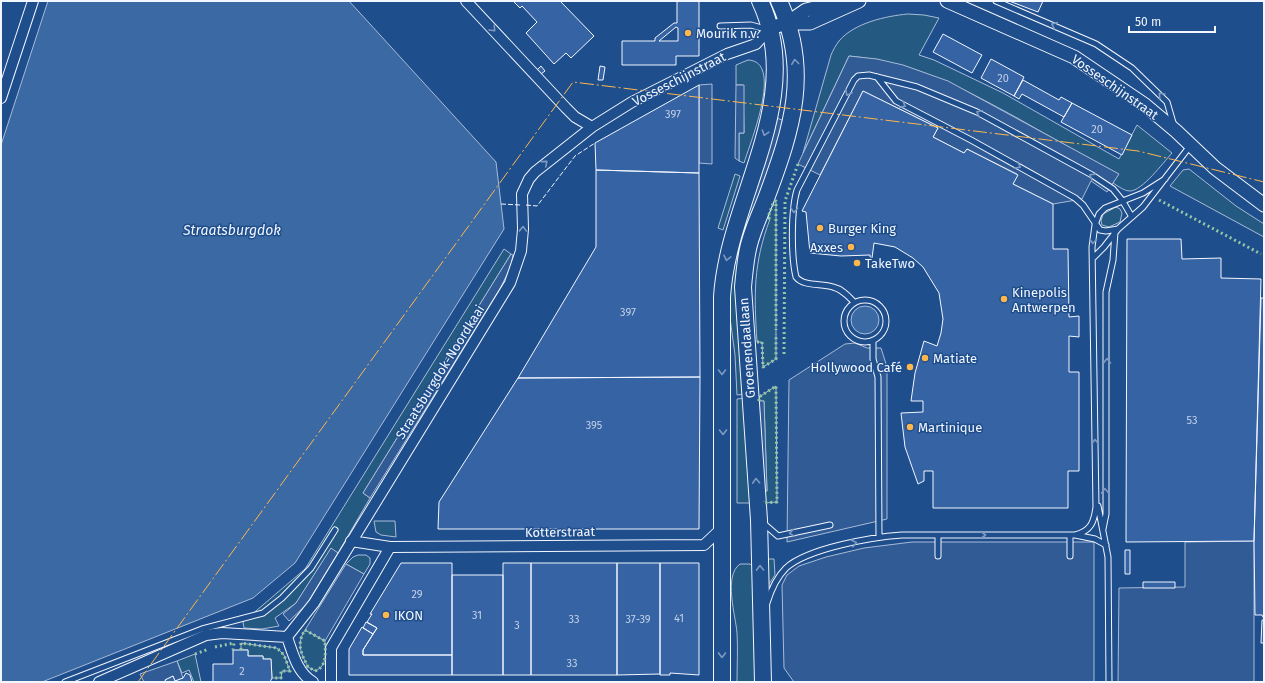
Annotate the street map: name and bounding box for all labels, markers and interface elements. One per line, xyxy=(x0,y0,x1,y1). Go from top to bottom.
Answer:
scale bar xyxy=(1129,8,1215,34)
text: 50 m xyxy=(1135,15,1161,29)
one-way arrow xyxy=(1050,21,1057,29)
one-way arrow xyxy=(488,25,495,32)
place label: Mourik n.v. xyxy=(696,26,759,41)
marker: Mourik n.v. xyxy=(683,28,693,38)
street label: Vosseschijnstraat xyxy=(630,49,728,109)
street label: Vosseschijnstraat xyxy=(1069,51,1162,123)
one-way arrow xyxy=(791,59,800,65)
house number: 20 xyxy=(997,72,1009,85)
one-way arrow xyxy=(845,89,852,96)
one-way arrow xyxy=(1158,92,1166,100)
one-way arrow xyxy=(899,100,906,108)
house number: 397 xyxy=(665,108,681,121)
one-way arrow xyxy=(975,110,983,118)
house number: 20 xyxy=(1091,123,1103,136)
one-way arrow xyxy=(761,130,770,137)
one-way arrow xyxy=(541,161,548,168)
one-way arrow xyxy=(1014,162,1021,169)
one-way arrow xyxy=(1089,173,1096,181)
one-way arrow xyxy=(789,207,798,213)
place label: Burger King xyxy=(828,221,896,236)
water label: Straatsburgdok xyxy=(182,222,281,239)
marker: Burger King xyxy=(815,223,825,233)
one-way arrow xyxy=(519,226,527,232)
one-way arrow xyxy=(1088,238,1097,244)
place label: Axxes xyxy=(810,240,843,255)
marker: Axxes xyxy=(846,242,856,252)
one-way arrow xyxy=(723,254,731,261)
place label: TakeTwo xyxy=(865,256,915,271)
marker: TakeTwo xyxy=(852,258,862,268)
place label: Kinepolis Antwerpen xyxy=(1012,285,1076,315)
marker: Kinepolis Antwerpen xyxy=(999,294,1009,304)
street label: Groenendaallaan xyxy=(736,297,758,399)
street label: Straatsburgdok-Noordkaai xyxy=(392,302,488,442)
house number: 397 xyxy=(620,306,636,319)
place label: Matiate xyxy=(933,351,977,366)
marker: Matiate xyxy=(920,353,930,363)
one-way arrow xyxy=(1103,358,1111,364)
place label: Hollywood Café xyxy=(810,360,902,375)
marker: Hollywood Café xyxy=(905,362,915,372)
one-way arrow xyxy=(718,369,726,375)
house number: 53 xyxy=(1187,414,1197,427)
house number: 395 xyxy=(586,419,603,432)
place label: Martinique xyxy=(918,420,982,435)
marker: Martinique xyxy=(905,422,915,432)
one-way arrow xyxy=(719,429,727,435)
one-way arrow xyxy=(1091,439,1099,445)
one-way arrow xyxy=(752,478,761,484)
one-way arrow xyxy=(1101,488,1109,494)
street label: Kotterstraat xyxy=(525,524,596,540)
one-way arrow xyxy=(789,529,795,537)
one-way arrow xyxy=(980,531,986,539)
one-way arrow xyxy=(851,539,857,547)
one-way arrow xyxy=(756,565,764,571)
house number: 29 xyxy=(411,588,423,601)
place label: IKON xyxy=(394,608,423,623)
house number: 31 xyxy=(472,609,482,622)
marker: IKON xyxy=(381,610,391,620)
house number: 41 xyxy=(674,612,684,625)
house number: 33 xyxy=(569,613,579,626)
house number: 37-39 xyxy=(625,613,651,626)
house number: 3 xyxy=(514,619,520,632)
one-way arrow xyxy=(718,652,727,658)
house number: 33 xyxy=(567,657,577,670)
house number: 2 xyxy=(239,665,245,678)

